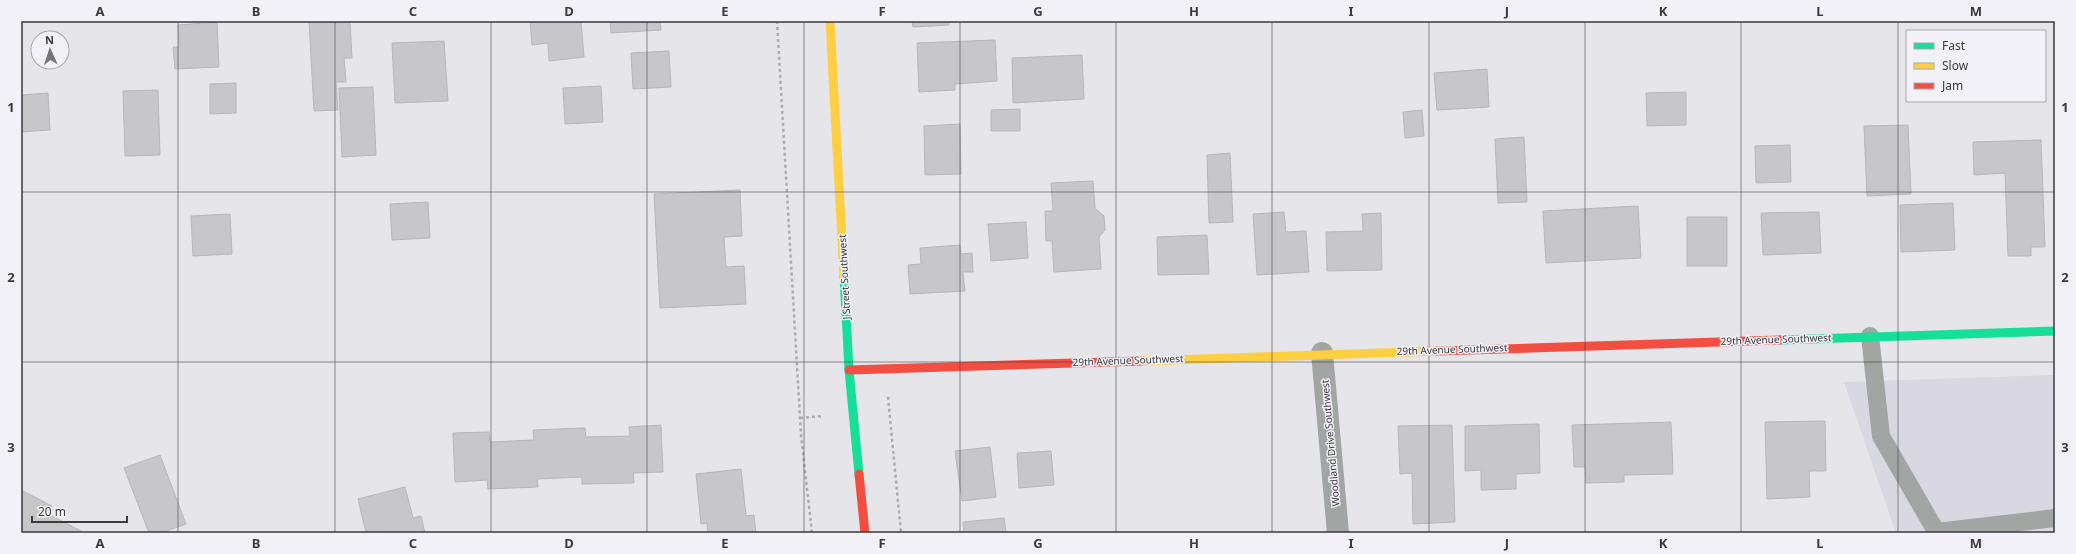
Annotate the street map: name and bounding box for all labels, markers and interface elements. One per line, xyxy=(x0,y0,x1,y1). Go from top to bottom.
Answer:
text: A xyxy=(96,2,105,20)
text: B xyxy=(252,2,260,20)
text: C xyxy=(409,2,417,20)
text: D xyxy=(564,2,574,20)
text: E xyxy=(721,2,729,20)
text: F xyxy=(878,2,886,20)
text: G xyxy=(1033,2,1043,20)
text: H xyxy=(1189,2,1199,20)
text: I xyxy=(1348,2,1354,20)
text: J xyxy=(1504,2,1509,20)
text: K xyxy=(1659,2,1668,20)
text: L xyxy=(1816,2,1824,20)
text: M xyxy=(1970,2,1982,20)
north arrow xyxy=(30,30,70,70)
legend xyxy=(1906,30,2046,102)
text: N xyxy=(45,32,54,47)
text: Fast xyxy=(1942,37,1966,54)
text: Slow xyxy=(1942,57,1969,74)
text: Jam xyxy=(1941,77,1963,94)
text: 1 xyxy=(7,98,15,116)
text: 1 xyxy=(2061,98,2069,116)
street label: J Street Southwest xyxy=(835,234,853,321)
text: 2 xyxy=(7,268,15,286)
text: 2 xyxy=(2061,268,2069,286)
street label: 29th Avenue Southwest xyxy=(1720,330,1832,348)
street label: 29th Avenue Southwest xyxy=(1396,340,1508,358)
street label: 29th Avenue Southwest xyxy=(1072,351,1184,369)
street label: Woodland Drive Southwest xyxy=(1317,379,1343,507)
text: 3 xyxy=(7,438,15,456)
text: 3 xyxy=(2061,438,2069,456)
scale bar xyxy=(32,498,127,524)
text: 20 m xyxy=(38,503,66,520)
text: A xyxy=(96,534,105,552)
text: B xyxy=(252,534,260,552)
text: C xyxy=(409,534,417,552)
text: D xyxy=(564,534,574,552)
text: E xyxy=(721,534,729,552)
text: F xyxy=(878,534,886,552)
text: G xyxy=(1033,534,1043,552)
text: H xyxy=(1189,534,1199,552)
text: I xyxy=(1348,534,1354,552)
text: J xyxy=(1504,534,1509,552)
text: K xyxy=(1659,534,1668,552)
text: L xyxy=(1816,534,1824,552)
text: M xyxy=(1970,534,1982,552)

